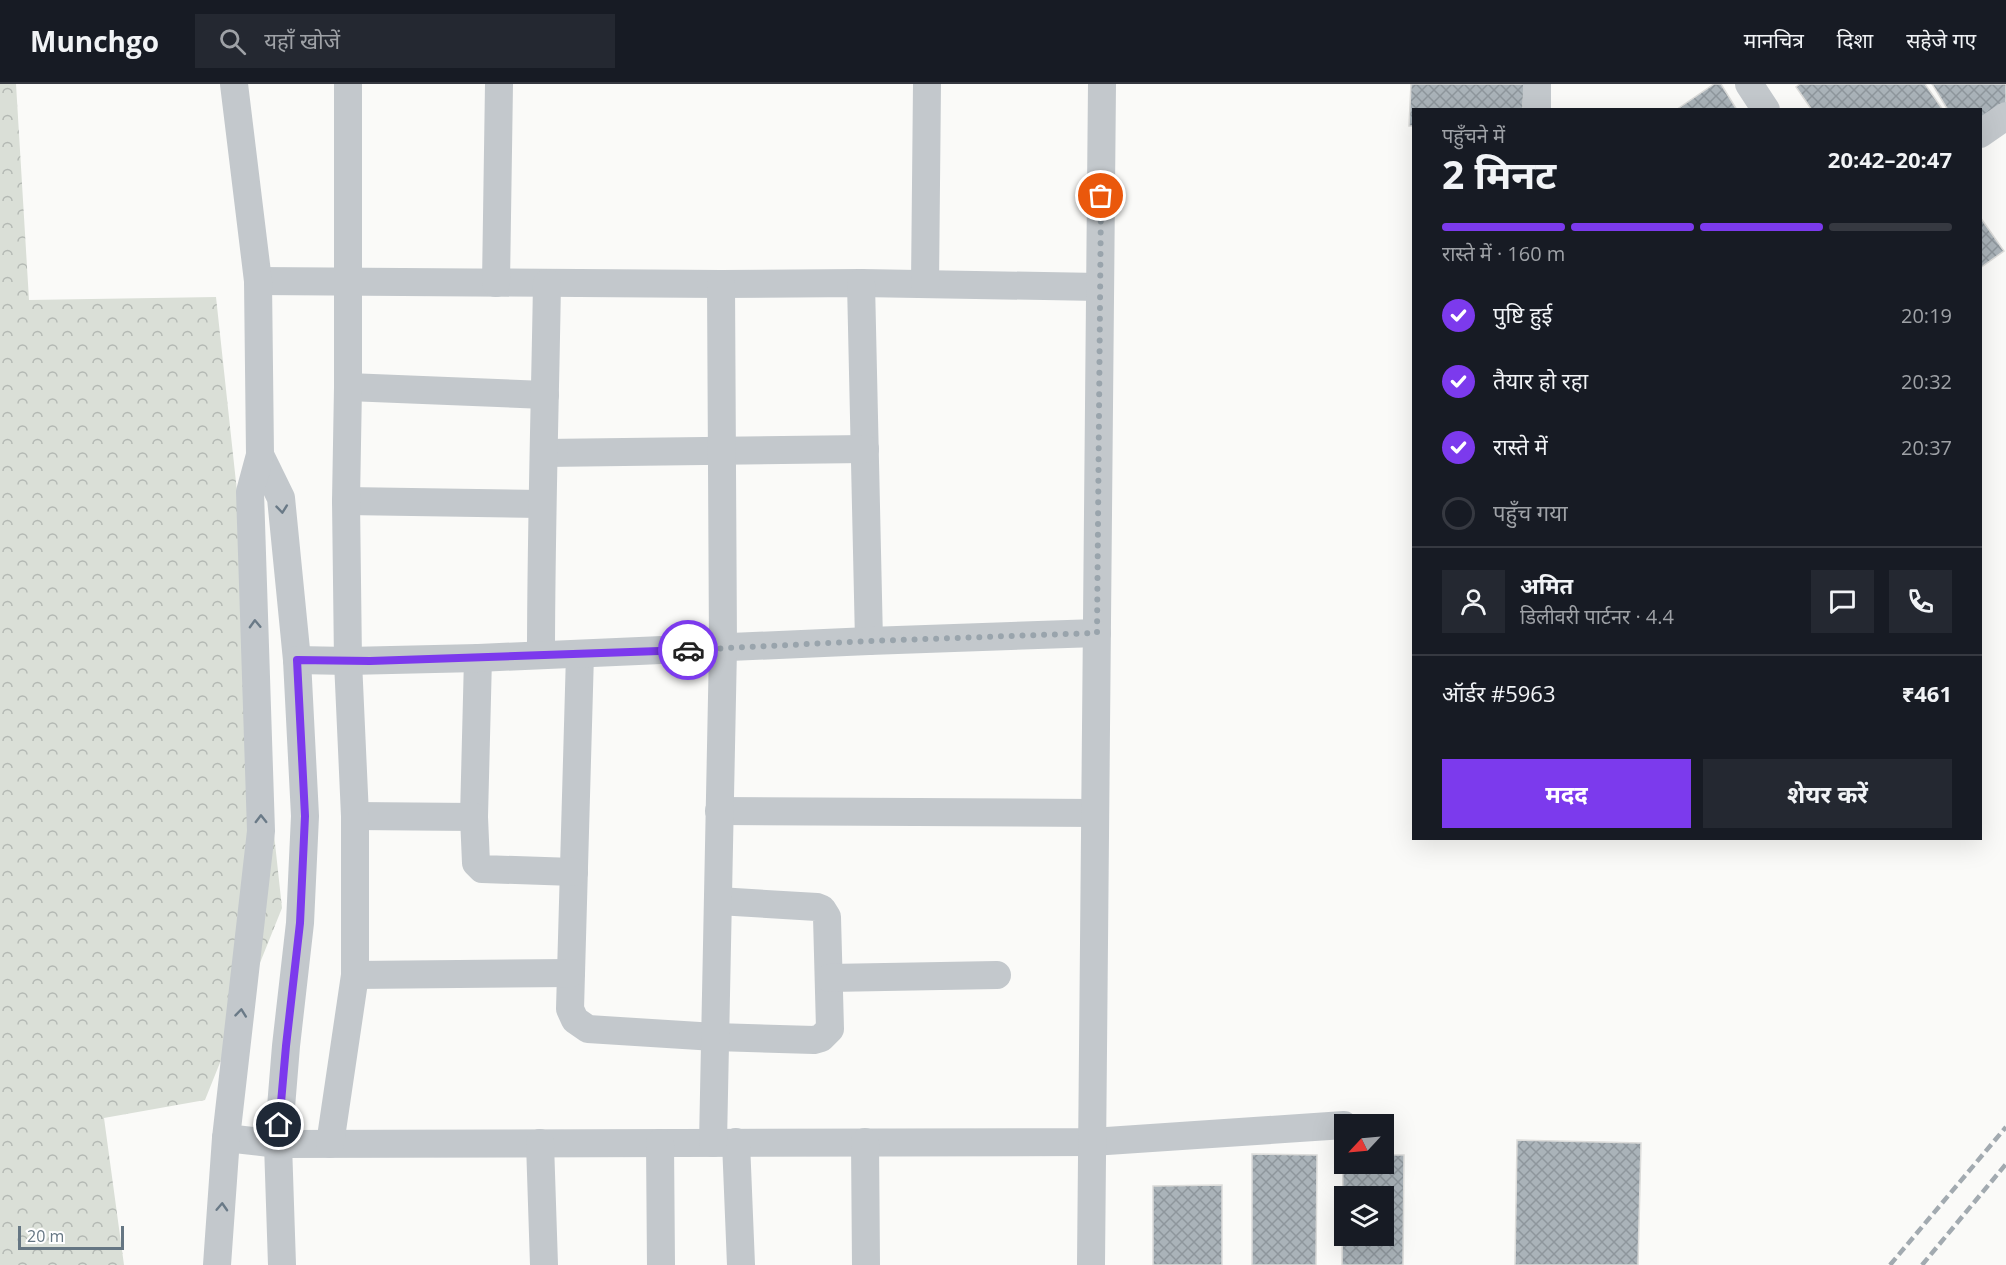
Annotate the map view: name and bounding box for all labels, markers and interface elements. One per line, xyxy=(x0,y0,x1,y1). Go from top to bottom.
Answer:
search box xyxy=(195,14,615,68)
text: Munchgo xyxy=(30,22,159,60)
icon: search xyxy=(216,25,249,58)
text: यहाँ खोजें xyxy=(264,25,340,55)
text: मानचित्र xyxy=(1744,26,1804,54)
text: दिशा xyxy=(1837,26,1873,54)
text: सहेजे गए xyxy=(1906,26,1976,54)
text: पहुँचने में xyxy=(1442,122,1505,149)
text: 20:42–20:47 xyxy=(1828,144,1952,174)
text: 2 मिनट xyxy=(1442,147,1556,200)
pin xyxy=(1075,170,1126,221)
icon: bag xyxy=(1084,179,1117,212)
text: रास्ते में · 160 m xyxy=(1442,240,1565,267)
icon: check xyxy=(1442,299,1475,332)
text: पुष्टि हुई xyxy=(1493,299,1552,329)
text: 20:19 xyxy=(1901,302,1952,329)
icon: check xyxy=(1442,365,1475,398)
text: तैयार हो रहा xyxy=(1493,365,1588,395)
text: 20:32 xyxy=(1901,368,1952,395)
icon: check xyxy=(1442,431,1475,464)
text: रास्ते में xyxy=(1493,431,1548,461)
text: 20:37 xyxy=(1901,434,1952,461)
text: पहुँच गया xyxy=(1493,497,1568,527)
one-way arrow xyxy=(275,504,288,513)
button: person xyxy=(1442,570,1505,633)
text: अमित xyxy=(1520,570,1573,600)
button: chat xyxy=(1811,570,1874,633)
button: phone xyxy=(1889,570,1952,633)
text: डिलीवरी पार्टनर · 4.4 xyxy=(1520,603,1674,630)
one-way arrow xyxy=(248,619,261,628)
courier xyxy=(658,620,718,680)
icon: car xyxy=(672,634,705,667)
text: ऑर्डर #5963 xyxy=(1442,678,1556,708)
text: ₹461 xyxy=(1902,678,1952,708)
button: मदद xyxy=(1442,759,1691,828)
button: शेयर करें xyxy=(1703,759,1952,828)
one-way arrow xyxy=(255,814,267,823)
one-way arrow xyxy=(234,1008,246,1017)
pin xyxy=(253,1099,304,1150)
icon: home xyxy=(262,1108,295,1141)
north arrow xyxy=(1334,1114,1394,1174)
map controls xyxy=(1334,1114,1394,1246)
button: layers xyxy=(1334,1186,1394,1246)
one-way arrow xyxy=(215,1202,228,1211)
scale bar xyxy=(18,1223,124,1250)
text: 20 m xyxy=(27,1225,64,1247)

